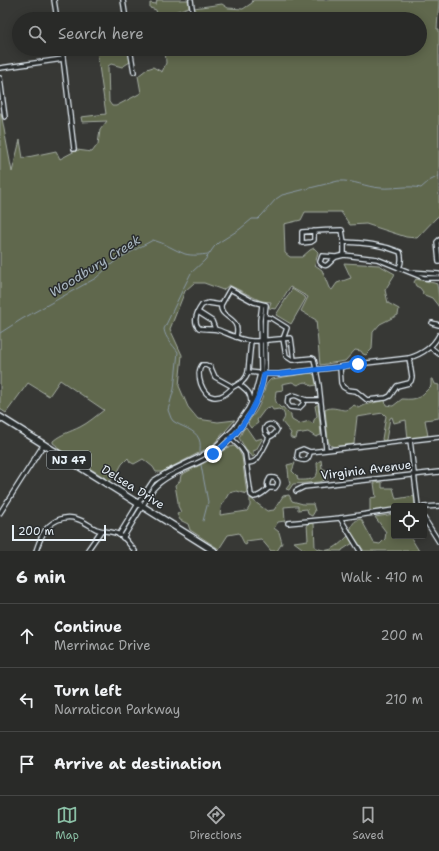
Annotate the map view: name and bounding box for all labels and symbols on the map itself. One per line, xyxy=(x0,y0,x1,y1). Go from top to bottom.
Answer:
water label: Woodbury Creek xyxy=(46,231,144,301)
route start xyxy=(349,355,367,373)
route end xyxy=(204,445,222,463)
road number: NJ 47 xyxy=(47,451,91,469)
street label: Virginia Avenue xyxy=(320,456,412,483)
street label: Delsea Drive xyxy=(98,461,168,513)
scale bar xyxy=(12,523,106,542)

